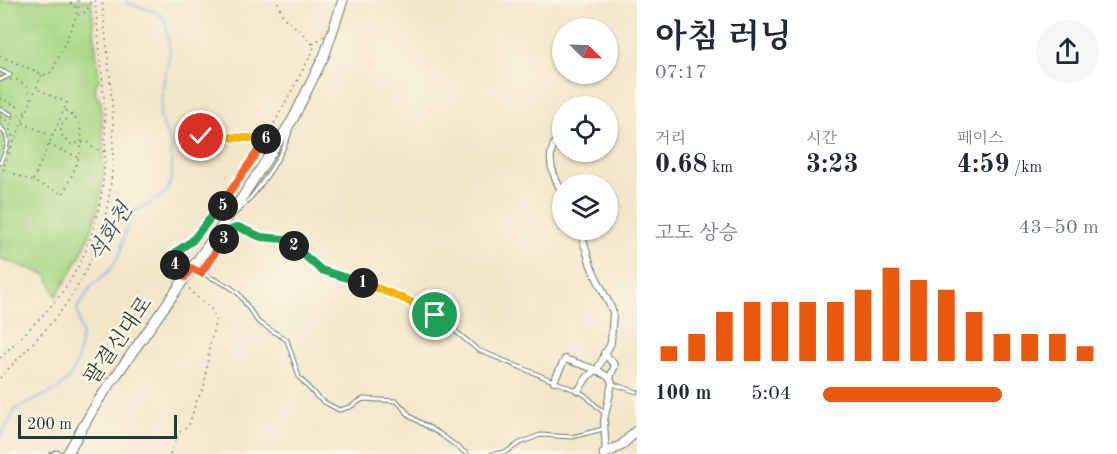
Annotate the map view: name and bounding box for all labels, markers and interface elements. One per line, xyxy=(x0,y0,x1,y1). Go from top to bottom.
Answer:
north arrow xyxy=(552,18,618,84)
map controls xyxy=(552,18,618,240)
button: share xyxy=(1036,20,1099,83)
text: 아침 러닝 xyxy=(655,22,792,55)
text: 07:17 xyxy=(655,63,707,83)
button: locate xyxy=(552,96,618,162)
pin xyxy=(175,110,226,161)
icon: check xyxy=(184,119,217,152)
pin: 6 xyxy=(251,124,281,154)
text: 6 xyxy=(261,131,271,147)
text: 거리 xyxy=(655,131,686,147)
text: 시간 xyxy=(806,131,837,147)
text: 페이스 xyxy=(957,131,1003,147)
text: 0.68 xyxy=(655,152,708,178)
text: 3:23 xyxy=(806,152,859,178)
text: 4:59 xyxy=(957,152,1010,178)
text: km xyxy=(708,160,733,176)
text: /km xyxy=(1010,160,1042,176)
button: layers xyxy=(552,174,618,240)
pin: 5 xyxy=(208,191,238,221)
water label: 석화천 xyxy=(83,197,138,266)
text: 5 xyxy=(218,198,228,214)
text: 43–50 m xyxy=(1019,218,1099,238)
pin: 3 xyxy=(209,224,239,254)
text: 고도 상승 xyxy=(655,224,738,244)
text: 3 xyxy=(219,231,229,247)
pin: 2 xyxy=(279,231,309,261)
text: 2 xyxy=(289,238,299,254)
pin: 4 xyxy=(160,250,190,280)
text: 4 xyxy=(170,257,180,273)
pin: 1 xyxy=(348,268,378,298)
text: 1 xyxy=(358,275,368,291)
pin xyxy=(409,289,460,340)
street label: 팔결신대로 xyxy=(80,292,157,389)
icon: arrive xyxy=(418,298,451,331)
text: 100 m xyxy=(655,384,711,404)
text: 5:04 xyxy=(751,384,791,404)
scale bar xyxy=(18,412,177,440)
text: 200 m xyxy=(27,417,72,433)

